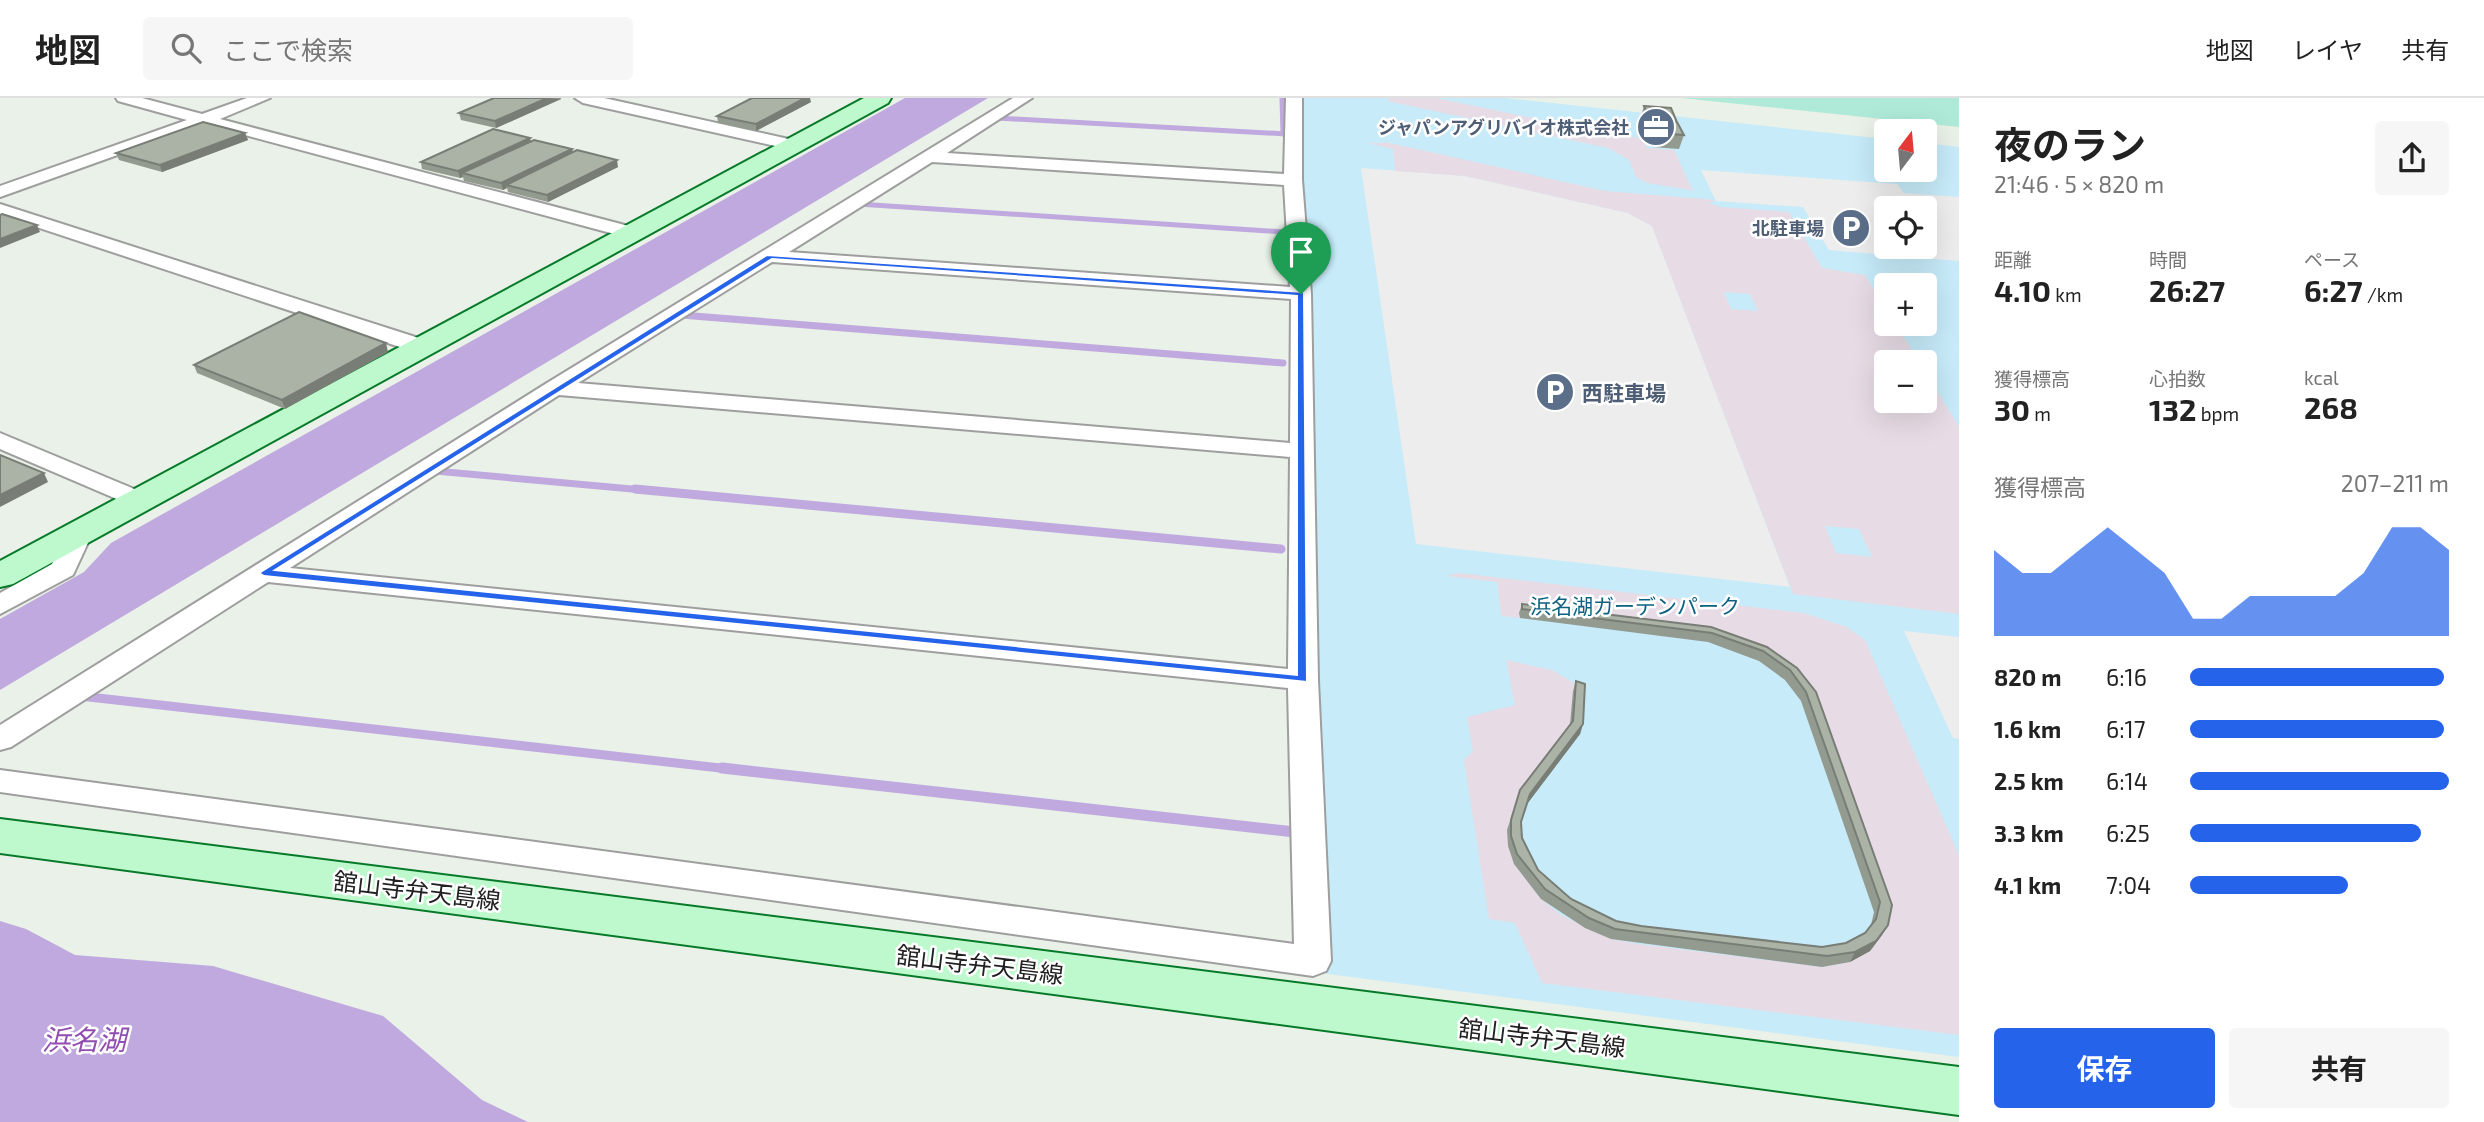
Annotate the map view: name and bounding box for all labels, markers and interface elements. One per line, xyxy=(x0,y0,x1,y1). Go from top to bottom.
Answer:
search box xyxy=(143,17,633,80)
text: 地図 xyxy=(35,29,101,69)
icon: search xyxy=(167,29,205,67)
text: ここで検索 xyxy=(223,34,353,65)
text: 地図 xyxy=(2206,35,2254,64)
text: レイヤ xyxy=(2292,35,2363,64)
text: 共有 xyxy=(2401,35,2449,64)
office icon: ジャパンアグリバイオ株式会社 xyxy=(1635,106,1677,148)
place label: ジャパンアグリバイオ株式会社 xyxy=(1378,116,1629,138)
north arrow xyxy=(1874,119,1937,182)
map controls xyxy=(1874,119,1937,413)
text: 夜のラン xyxy=(1994,121,2146,167)
button: share xyxy=(2375,121,2449,195)
text: 21:46 · 5 × 820 m xyxy=(1994,170,2164,198)
button: locate xyxy=(1874,196,1937,259)
parking icon: 北駐車場 xyxy=(1830,207,1872,249)
place label: 北駐車場 xyxy=(1752,217,1824,239)
pin xyxy=(1271,222,1331,294)
icon: arrive xyxy=(1282,233,1320,271)
text: 距離 xyxy=(1994,248,2032,271)
text: 時間 xyxy=(2149,248,2187,271)
text: ペース xyxy=(2304,248,2360,271)
text: 4.10 xyxy=(1994,272,2051,308)
text: 26:27 xyxy=(2149,272,2225,308)
text: 6:27 xyxy=(2304,272,2363,308)
button: + xyxy=(1874,273,1937,336)
text: km xyxy=(2051,283,2082,306)
text: /km xyxy=(2363,283,2403,306)
button: − xyxy=(1874,350,1937,413)
text: kcal xyxy=(2304,366,2339,389)
text: 獲得標高 xyxy=(1994,367,2070,390)
text: 心拍数 xyxy=(2149,367,2206,390)
parking icon: 西駐車場 xyxy=(1534,371,1576,413)
place label: 西駐車場 xyxy=(1582,380,1666,405)
text: 268 xyxy=(2304,389,2358,425)
text: 30 xyxy=(1994,391,2030,427)
text: 132 xyxy=(2149,391,2196,427)
text: m xyxy=(2030,402,2051,425)
text: bpm xyxy=(2196,402,2239,425)
text: 207–211 m xyxy=(2341,469,2449,497)
text: 獲得標高 xyxy=(1994,473,2086,501)
park label: 浜名湖ガーデンパーク xyxy=(1530,593,1740,618)
text: 820 m xyxy=(1994,663,2061,691)
text: 6:16 xyxy=(2106,663,2147,691)
text: 1.6 km xyxy=(1994,715,2061,743)
text: 6:17 xyxy=(2106,715,2146,743)
text: 2.5 km xyxy=(1994,767,2064,795)
text: 6:14 xyxy=(2106,767,2148,795)
text: 3.3 km xyxy=(1994,819,2064,847)
text: 6:25 xyxy=(2106,819,2150,847)
street label: 舘山寺弁天島線 xyxy=(332,865,502,915)
text: 4.1 km xyxy=(1994,871,2061,899)
text: 7:04 xyxy=(2106,871,2151,899)
street label: 舘山寺弁天島線 xyxy=(895,939,1065,989)
street label: 舘山寺弁天島線 xyxy=(1457,1012,1627,1062)
water label: 浜名湖 xyxy=(42,1022,130,1056)
button: 保存 xyxy=(1994,1028,2215,1108)
button: 共有 xyxy=(2229,1028,2449,1108)

